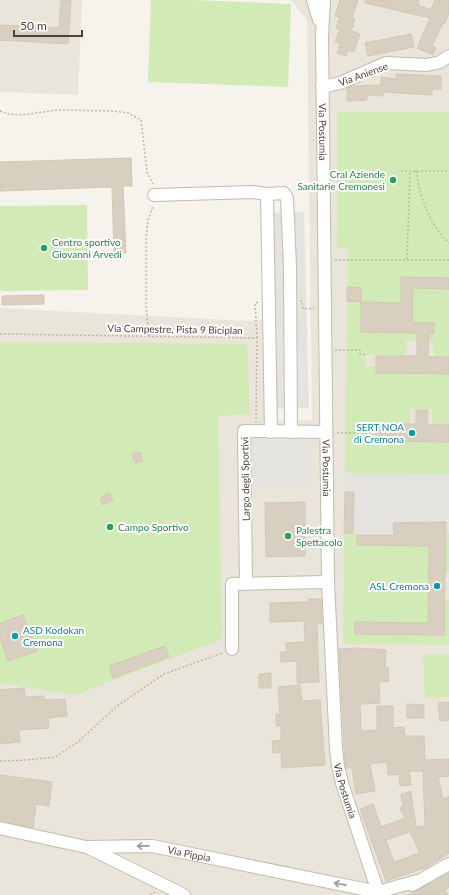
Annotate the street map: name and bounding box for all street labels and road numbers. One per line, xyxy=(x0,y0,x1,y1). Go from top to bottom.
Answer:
street label: Via Aniense xyxy=(337,60,389,88)
street label: Via Postumia xyxy=(317,103,329,161)
street label: Via Campestre, Pista 9 Biciplan xyxy=(107,322,243,336)
street label: Largo degli Sportivi xyxy=(238,437,252,521)
street label: Via Postumia xyxy=(320,439,333,497)
street label: Via Postumia xyxy=(331,762,359,820)
street label: Via Pippia xyxy=(167,843,212,864)

